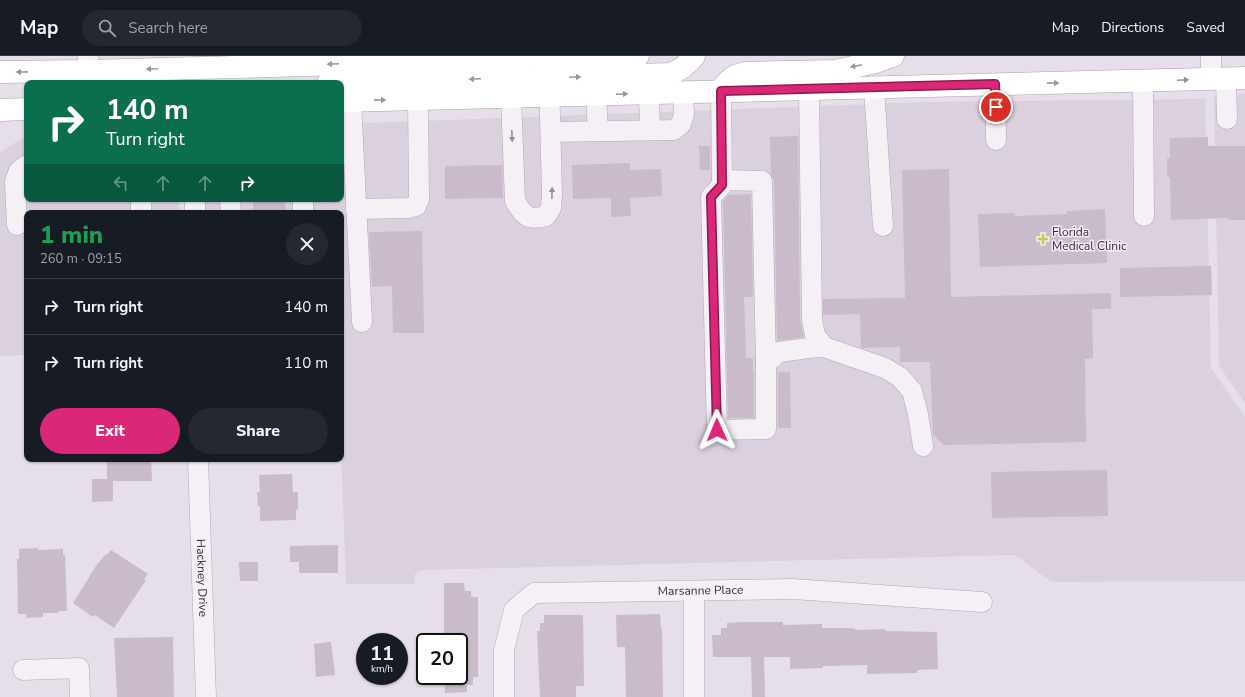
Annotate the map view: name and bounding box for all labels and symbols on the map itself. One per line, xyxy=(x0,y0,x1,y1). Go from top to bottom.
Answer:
one-way arrow xyxy=(327,60,339,67)
one-way arrow xyxy=(850,64,862,70)
one-way arrow xyxy=(145,66,158,72)
one-way arrow xyxy=(16,68,28,75)
one-way arrow xyxy=(569,73,581,80)
one-way arrow xyxy=(468,76,481,82)
one-way arrow xyxy=(1177,77,1190,83)
one-way arrow xyxy=(1047,80,1060,86)
pin xyxy=(979,90,1013,124)
one-way arrow xyxy=(616,91,629,97)
one-way arrow xyxy=(374,97,387,103)
one-way arrow xyxy=(509,130,515,143)
one-way arrow xyxy=(549,186,555,199)
place label: Florida Medical Clinic xyxy=(1052,224,1127,254)
marker: Florida Medical Clinic xyxy=(1037,233,1049,245)
position arrow xyxy=(696,409,738,451)
street label: Hackney Drive xyxy=(193,539,211,617)
street label: Marsanne Place xyxy=(658,582,743,599)
speed limit sign: 20 xyxy=(416,633,468,685)

